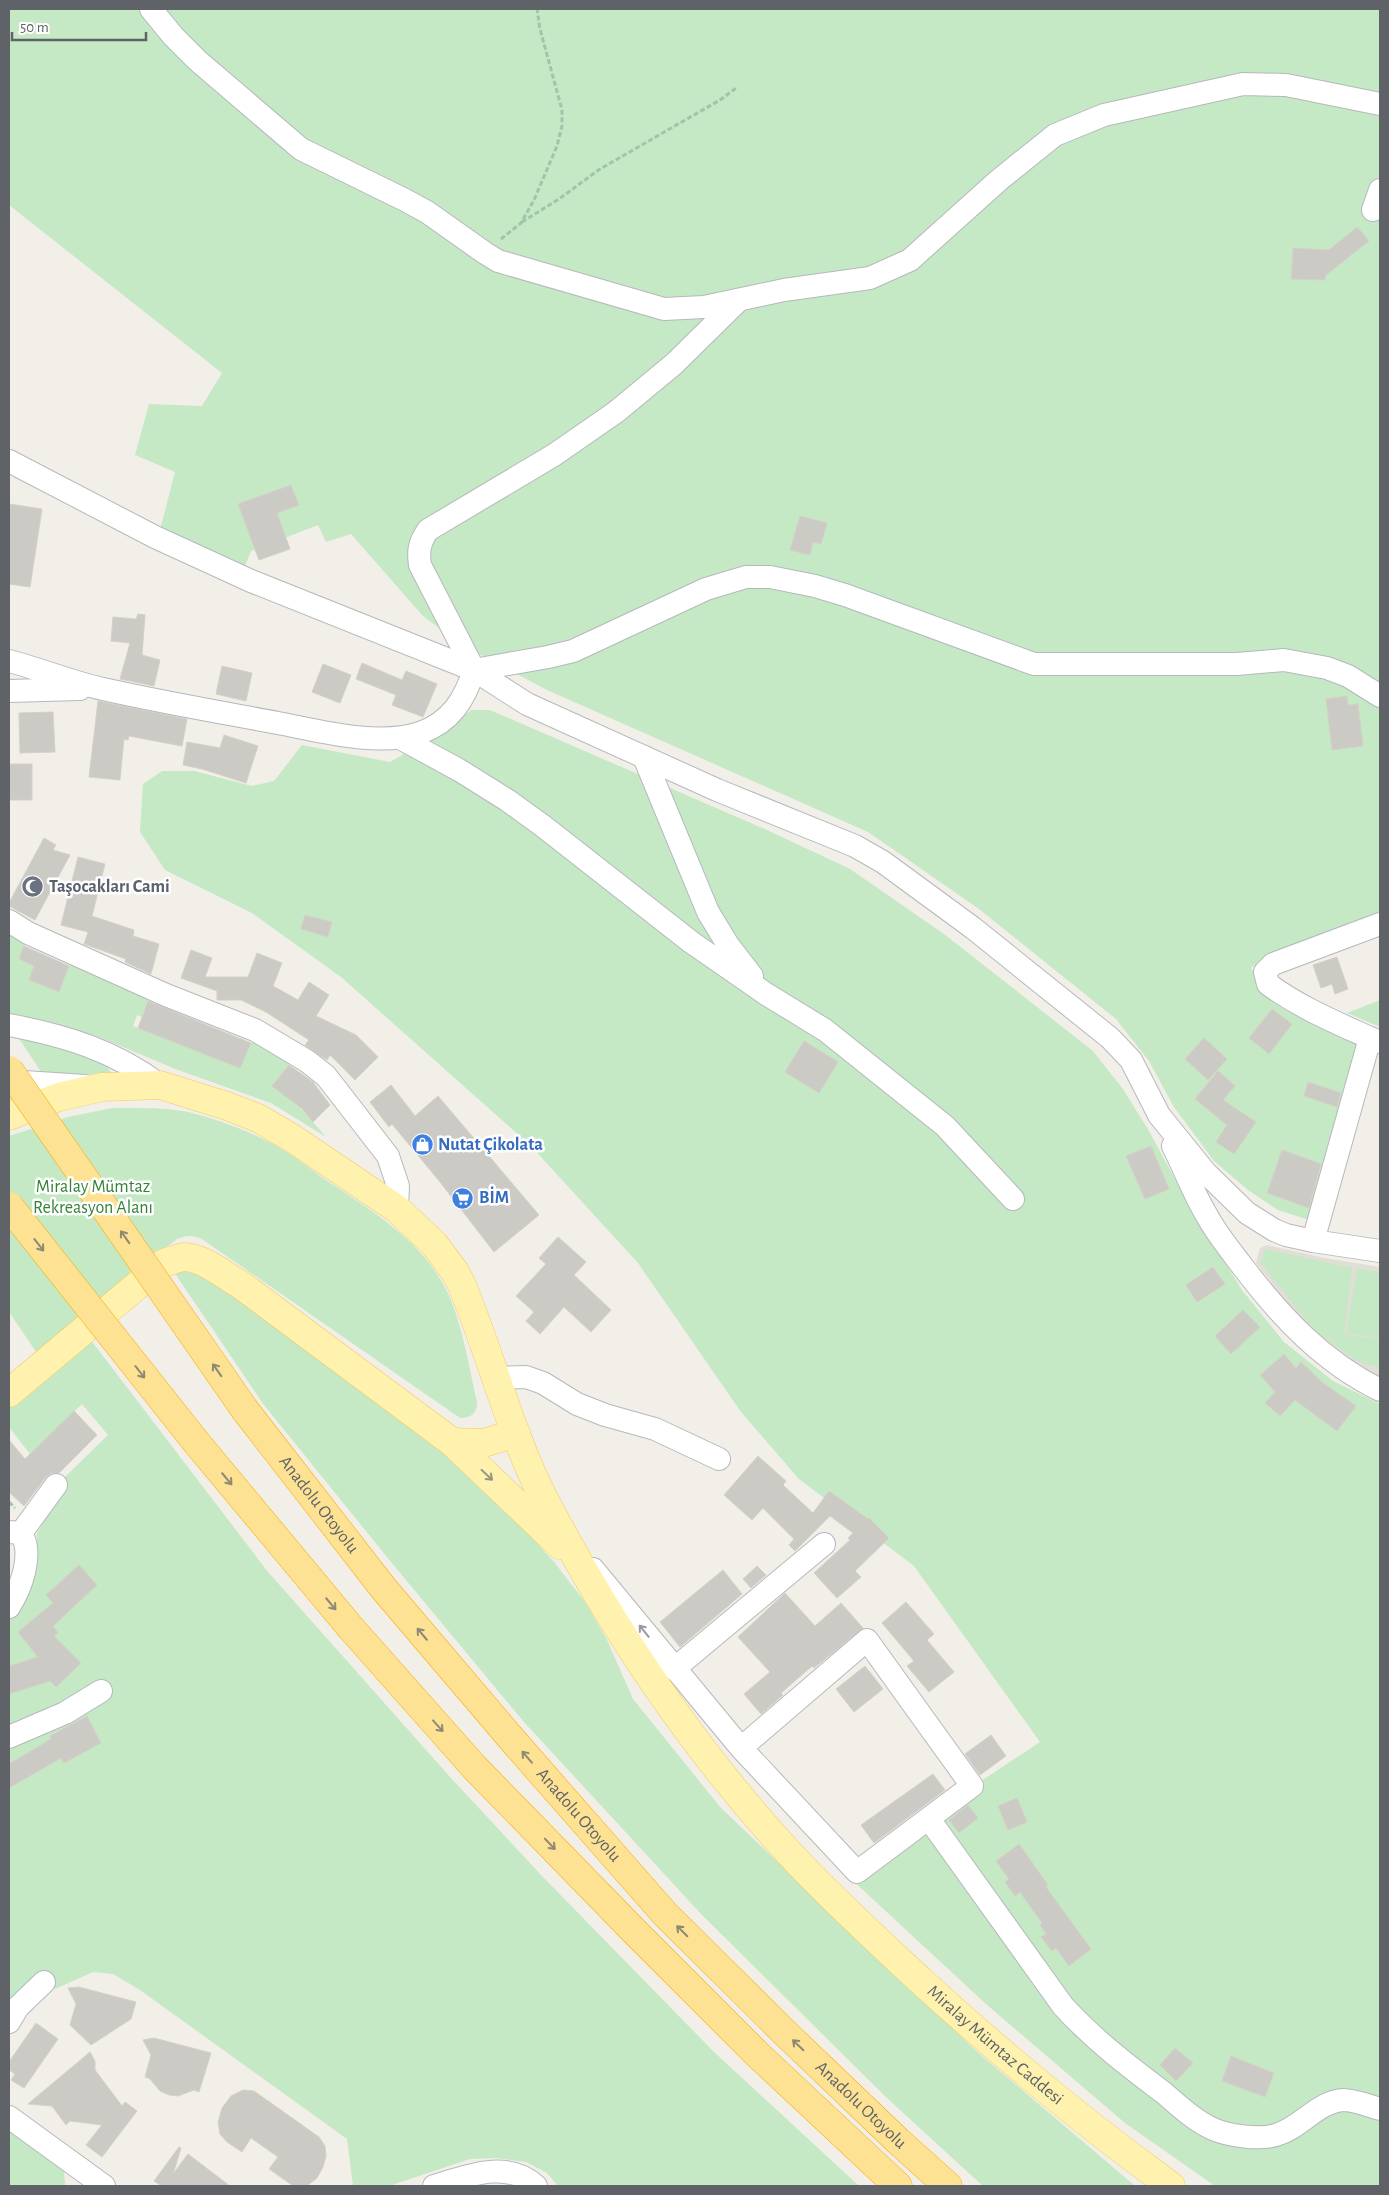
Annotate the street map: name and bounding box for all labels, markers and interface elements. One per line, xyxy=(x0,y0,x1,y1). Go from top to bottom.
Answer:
scale bar xyxy=(12,10,146,42)
text: 50 m xyxy=(20,20,49,35)
mosque icon: Taşocakları Cami xyxy=(21,875,45,899)
place label: Taşocakları Cami xyxy=(49,878,170,896)
shop icon: Nutat Çikolata xyxy=(410,1133,434,1157)
place label: Nutat Çikolata xyxy=(438,1136,543,1154)
park label: Miralay Mümtaz Rekreasyon Alanı xyxy=(33,1178,153,1217)
supermarket icon: BİM xyxy=(451,1186,475,1210)
place label: BİM xyxy=(479,1186,509,1207)
one-way arrow xyxy=(120,1230,130,1244)
one-way arrow xyxy=(33,1238,44,1251)
one-way arrow xyxy=(212,1364,222,1378)
one-way arrow xyxy=(135,1365,145,1379)
street label: Anadolu Otoyolu xyxy=(275,1453,362,1557)
one-way arrow xyxy=(481,1469,494,1481)
one-way arrow xyxy=(221,1473,232,1486)
one-way arrow xyxy=(325,1598,336,1611)
one-way arrow xyxy=(638,1625,649,1638)
one-way arrow xyxy=(416,1627,428,1640)
one-way arrow xyxy=(432,1720,444,1733)
one-way arrow xyxy=(522,1751,533,1764)
street label: Anadolu Otoyolu xyxy=(533,1765,624,1866)
one-way arrow xyxy=(544,1838,556,1851)
one-way arrow xyxy=(676,1925,688,1937)
street label: Miralay Mümtaz Caddesi xyxy=(923,1982,1067,2109)
one-way arrow xyxy=(791,2039,804,2051)
street label: Anadolu Otoyolu xyxy=(812,2058,910,2153)

